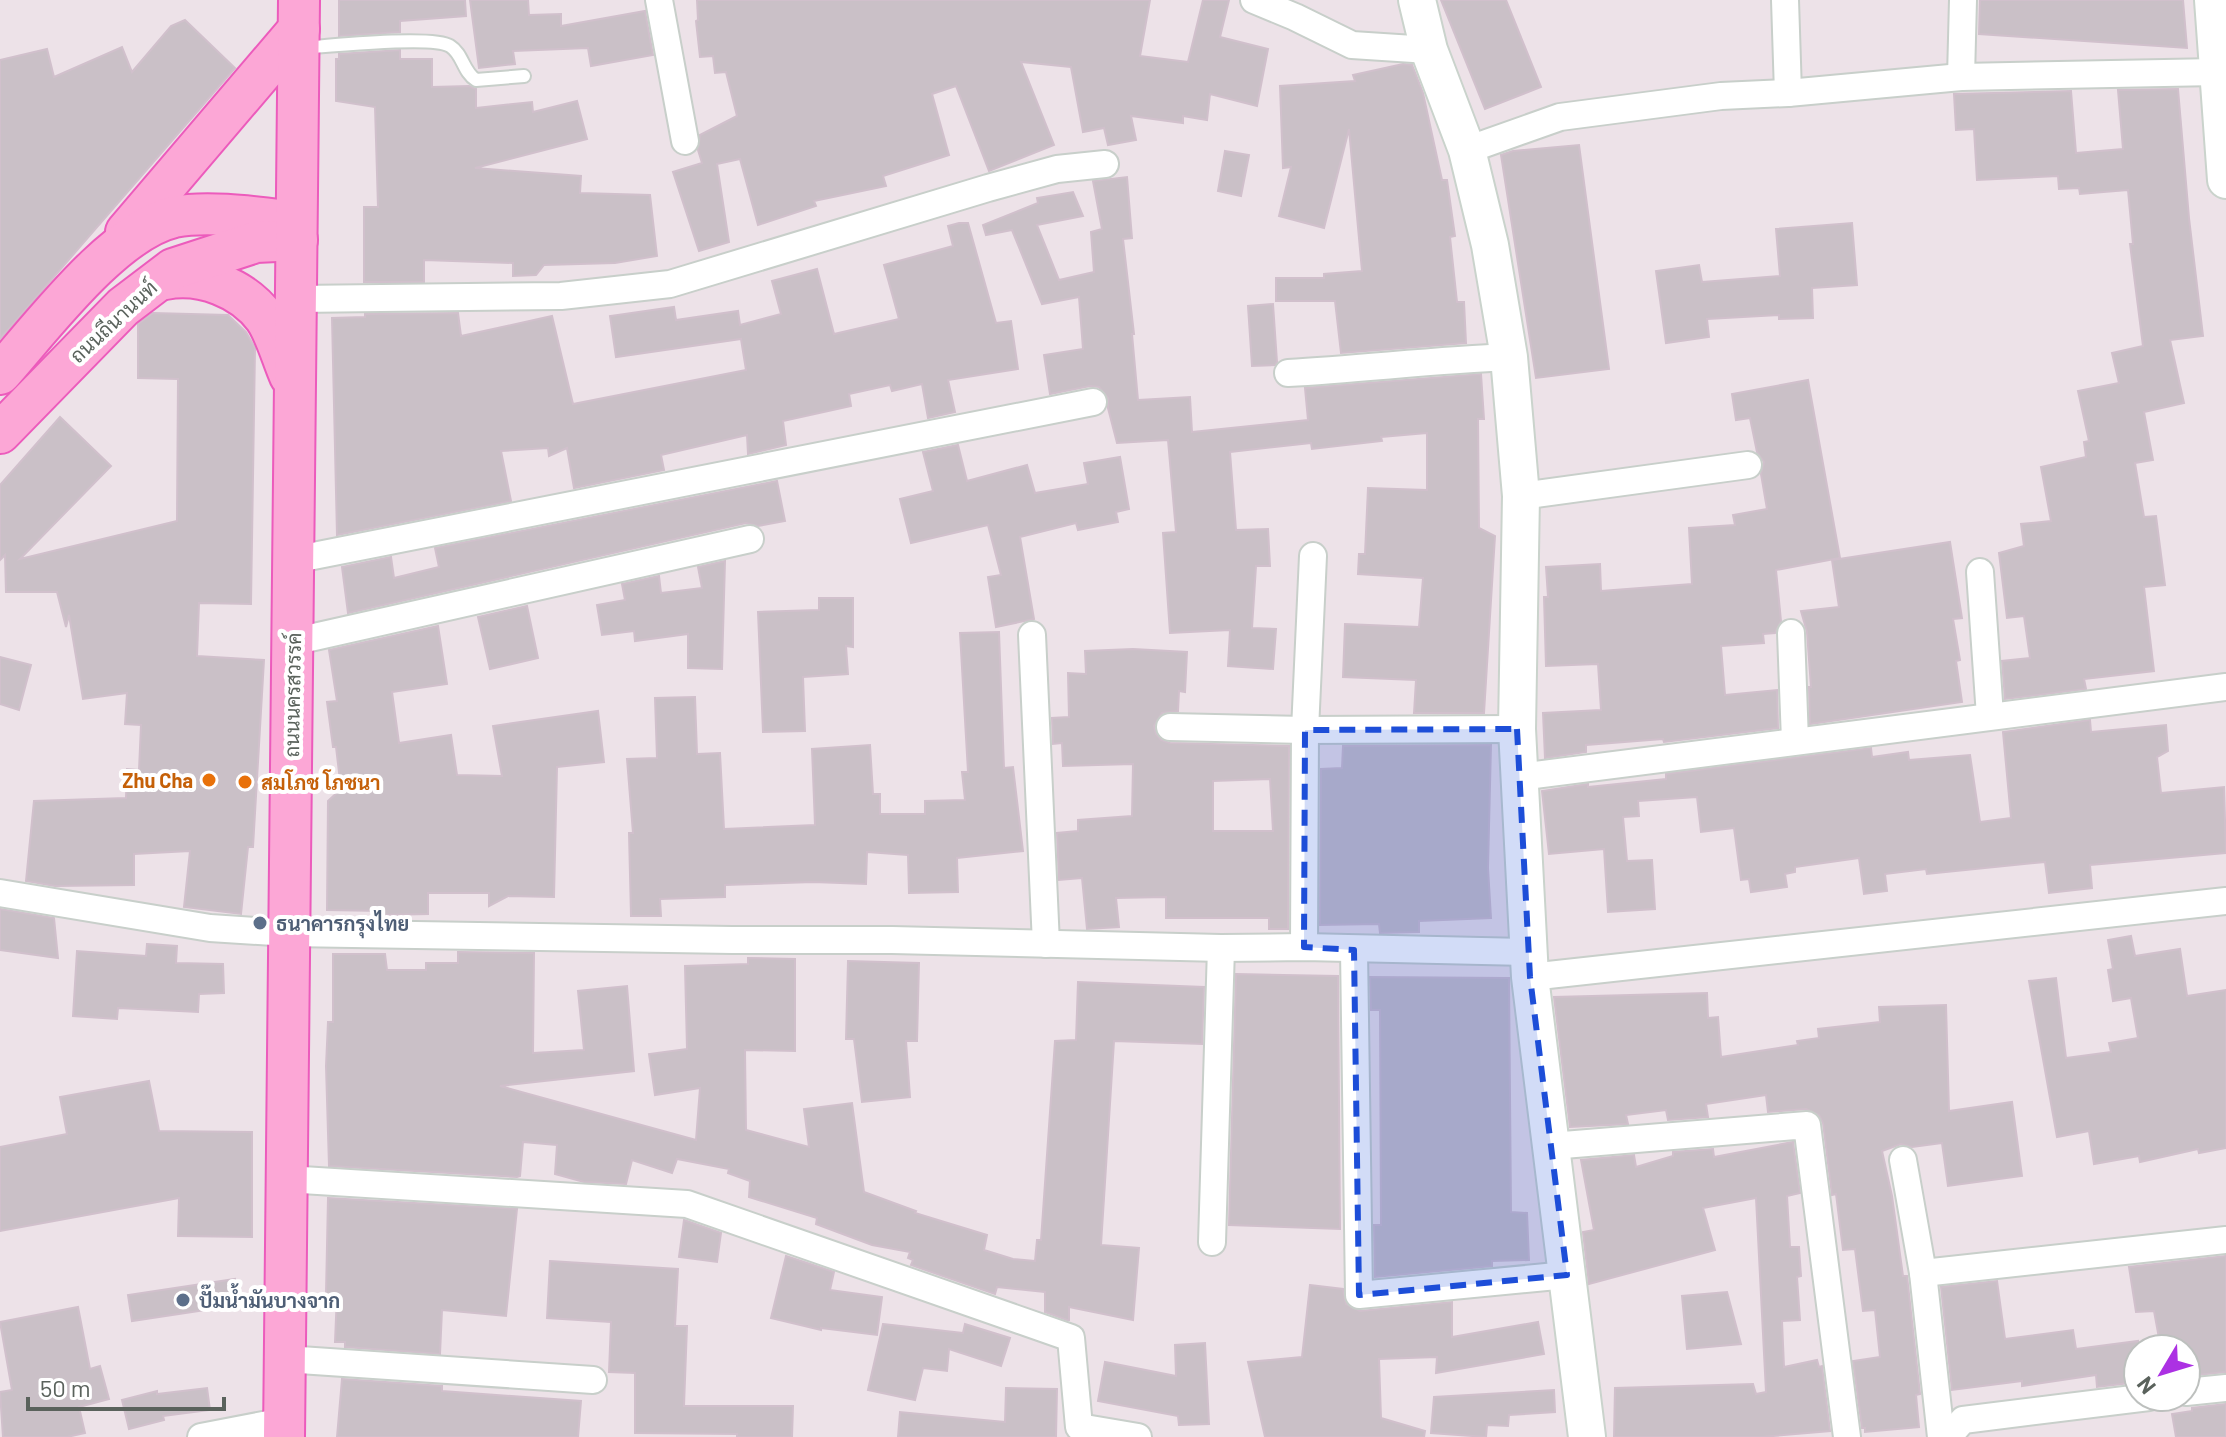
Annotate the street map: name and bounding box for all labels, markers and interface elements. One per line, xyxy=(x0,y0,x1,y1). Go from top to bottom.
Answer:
street label: ถนนถีนานนท์ xyxy=(64,274,161,367)
street label: ถนนนครสวรรค์ xyxy=(278,632,305,758)
place label: Zhu Cha xyxy=(122,768,193,792)
place label: สมโภช โภชนา xyxy=(261,769,380,794)
marker: Zhu Cha xyxy=(200,771,218,789)
marker: สมโภช โภชนา xyxy=(236,773,254,791)
place label: ธนาคารกรุงไทย xyxy=(276,910,409,939)
marker: ธนาคารกรุงไทย xyxy=(251,914,269,932)
place label: ปั๊มน้ำมันบางจาก xyxy=(199,1283,340,1312)
marker: ปั๊มน้ำมันบางจาก xyxy=(174,1291,192,1309)
north arrow xyxy=(2122,1333,2202,1413)
scale bar xyxy=(28,1361,224,1411)
text: N xyxy=(2131,1372,2160,1400)
text: 50 m xyxy=(40,1373,91,1402)

